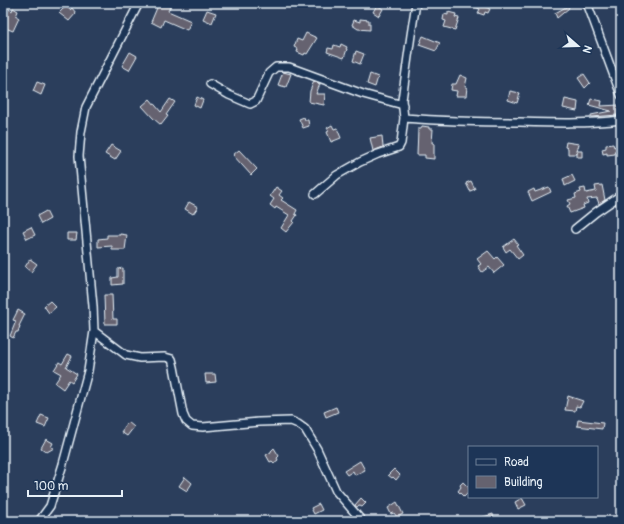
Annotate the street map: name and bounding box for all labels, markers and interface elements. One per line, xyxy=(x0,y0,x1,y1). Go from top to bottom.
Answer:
north arrow xyxy=(558,26,598,66)
text: N xyxy=(579,44,594,55)
legend xyxy=(468,446,598,498)
text: Road xyxy=(504,455,529,470)
scale bar xyxy=(28,472,122,498)
text: Building xyxy=(504,475,543,490)
text: 100 m xyxy=(34,479,69,494)

